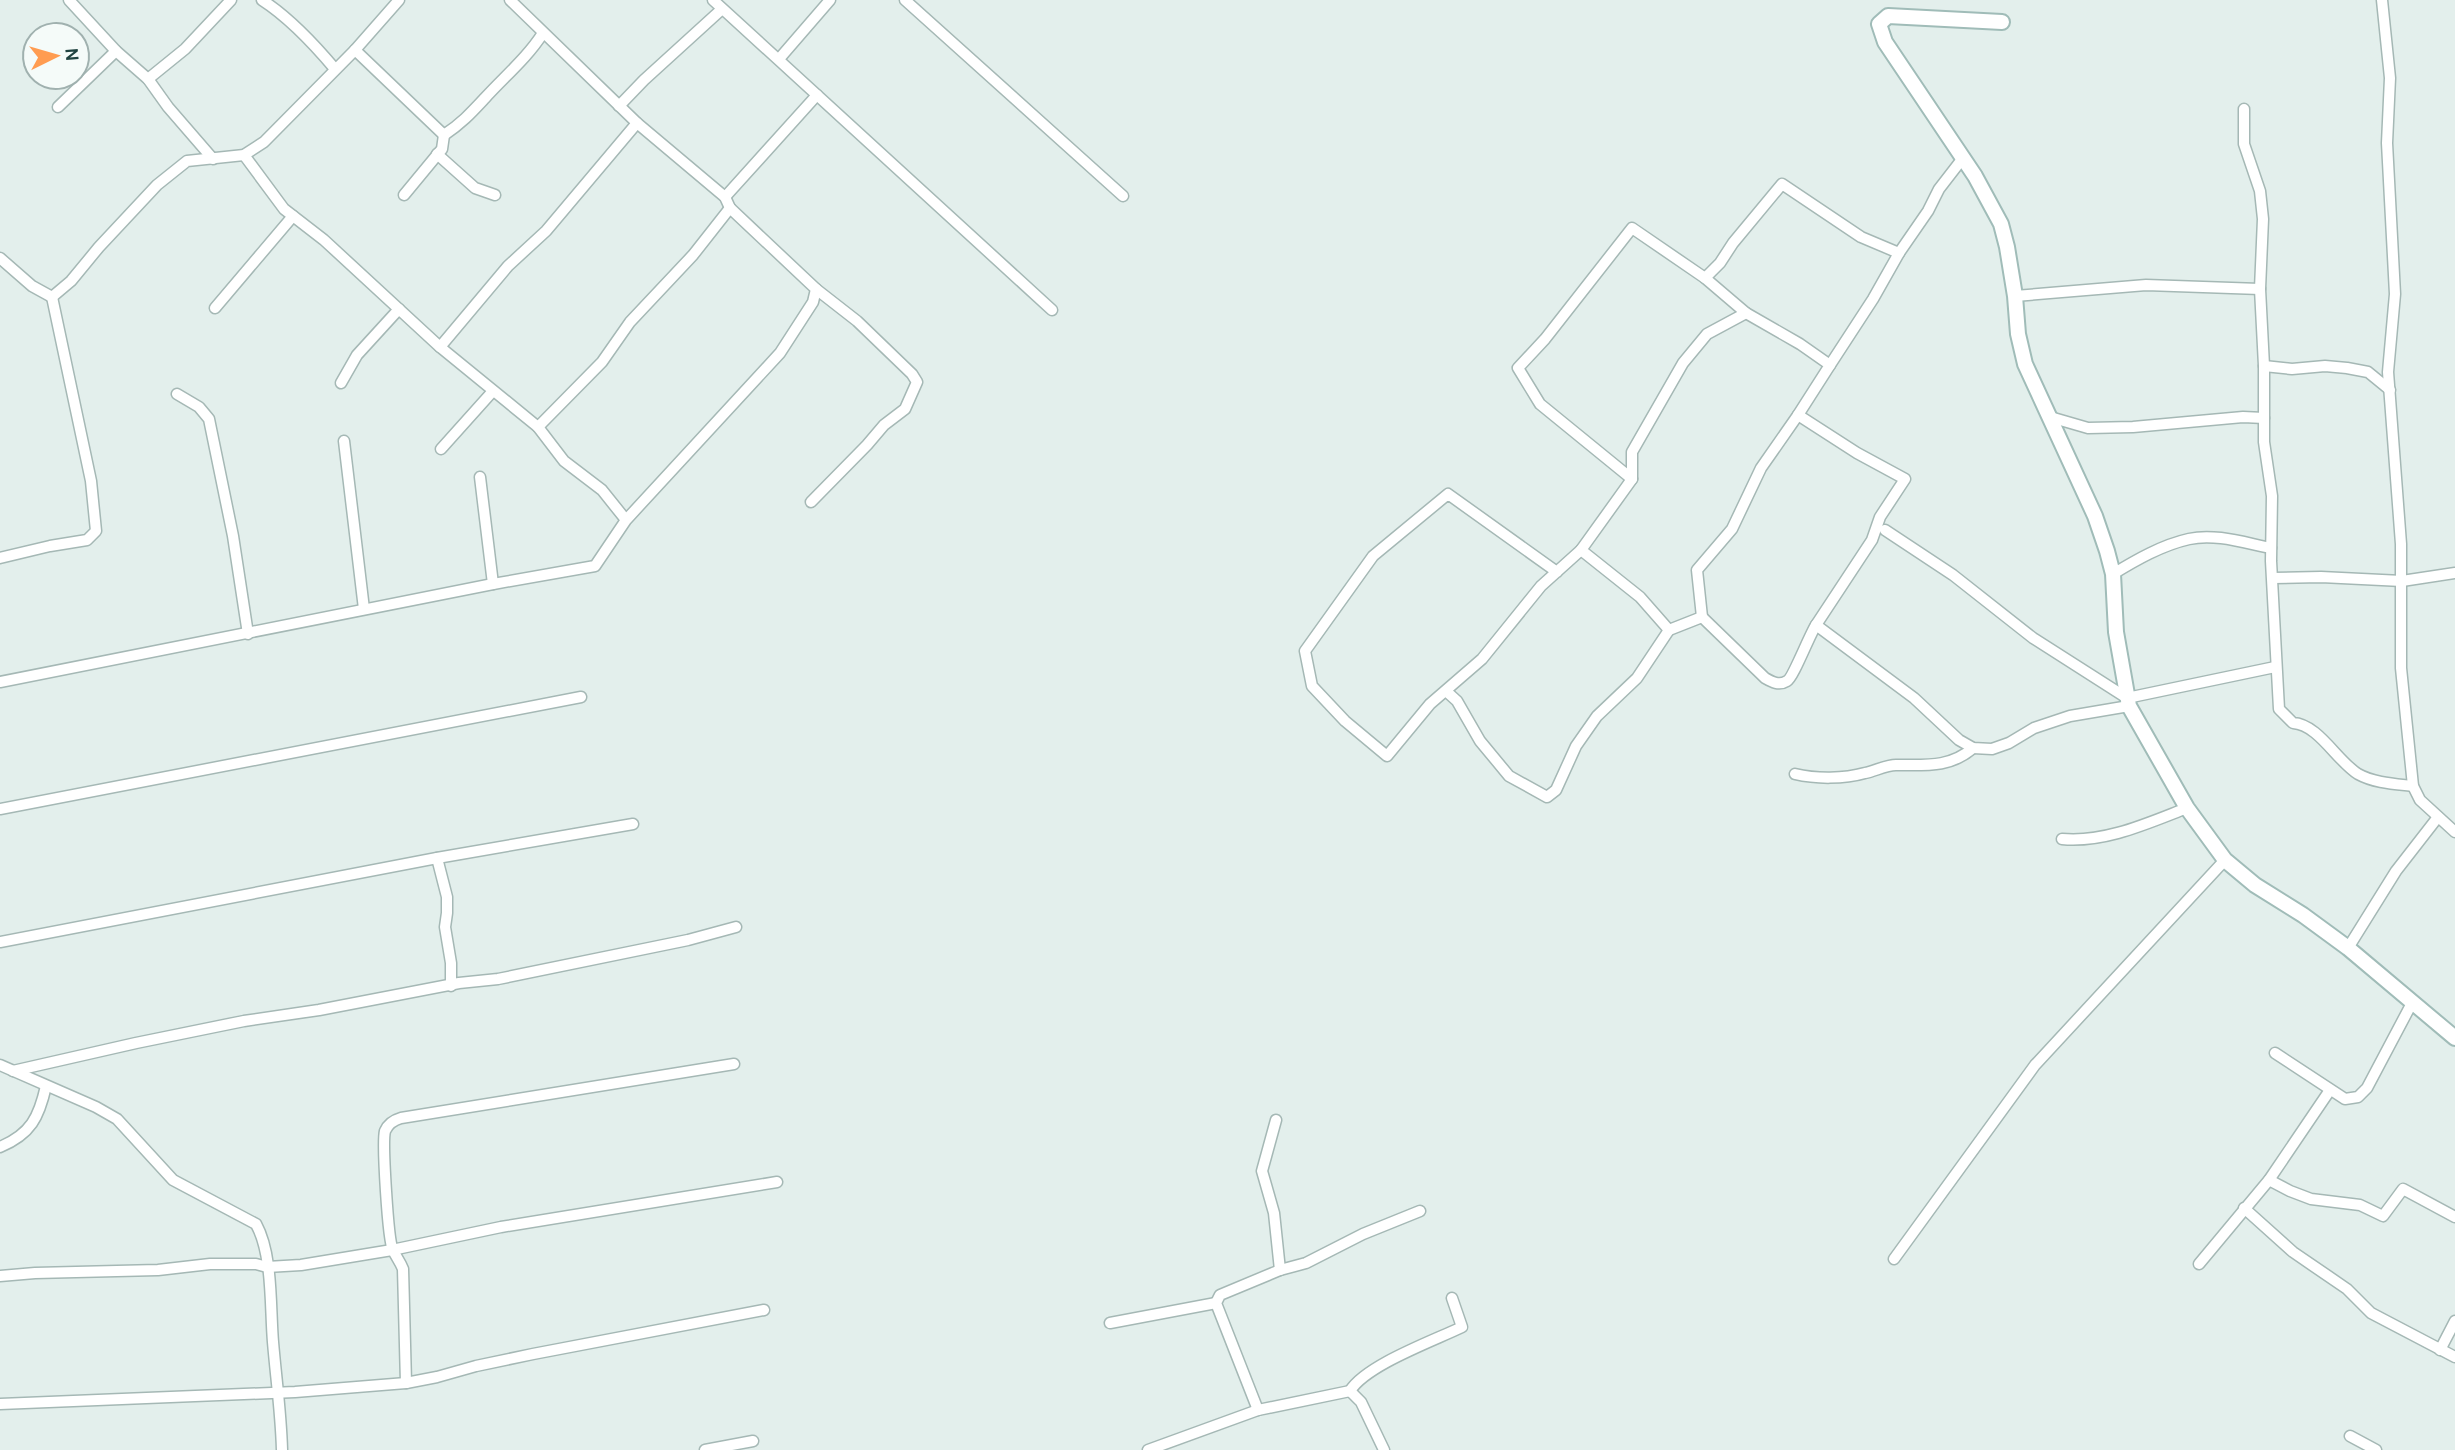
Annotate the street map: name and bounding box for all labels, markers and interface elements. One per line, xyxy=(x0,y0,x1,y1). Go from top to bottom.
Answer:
north arrow xyxy=(21,21,91,91)
text: N xyxy=(60,47,83,62)

